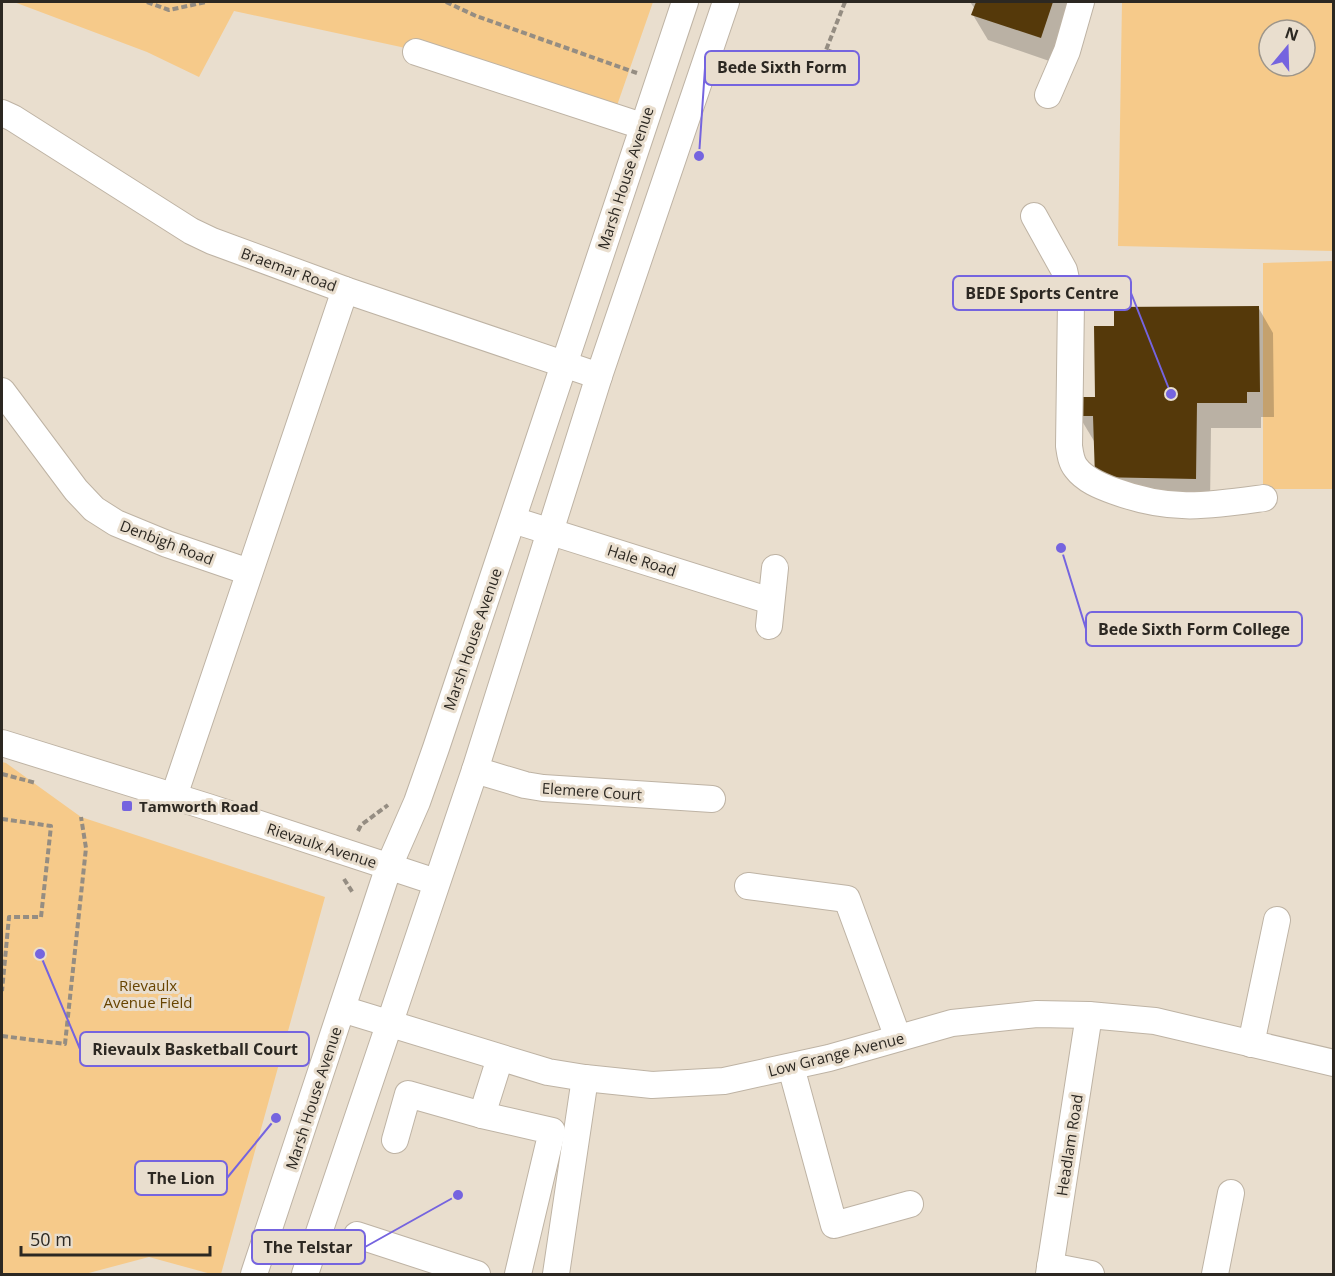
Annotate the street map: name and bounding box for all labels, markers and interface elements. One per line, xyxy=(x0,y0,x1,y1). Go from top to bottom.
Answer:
north arrow xyxy=(1257,18,1317,78)
text: N xyxy=(1282,21,1302,46)
callout: Bede Sixth Form xyxy=(705,51,859,85)
text: Bede Sixth Form xyxy=(717,56,847,78)
street label: Marsh House Avenue xyxy=(592,104,658,252)
street label: Braemar Road xyxy=(238,242,340,296)
callout: BEDE Sports Centre xyxy=(953,276,1131,310)
text: BEDE Sports Centre xyxy=(965,282,1119,304)
street label: Denbigh Road xyxy=(117,515,217,569)
street label: Hale Road xyxy=(605,539,679,581)
street label: Marsh House Avenue xyxy=(438,565,506,713)
callout: Bede Sixth Form College xyxy=(1086,612,1302,646)
text: Bede Sixth Form College xyxy=(1098,618,1290,640)
street label: Elemere Court xyxy=(541,778,643,804)
place label: Tamworth Road xyxy=(139,796,258,816)
marker: Tamworth Road xyxy=(120,799,134,813)
street label: Rievaulx Avenue xyxy=(265,818,379,872)
park label: Rievaulx Avenue Field xyxy=(103,975,193,1012)
street label: Marsh House Avenue xyxy=(280,1024,346,1172)
street label: Low Grange Avenue xyxy=(766,1027,906,1081)
callout: Rievaulx Basketball Court xyxy=(80,1032,309,1066)
text: Rievaulx Basketball Court xyxy=(92,1038,298,1060)
street label: Headlam Road xyxy=(1051,1093,1087,1197)
callout: The Lion xyxy=(135,1161,227,1195)
text: The Lion xyxy=(147,1167,215,1189)
scale bar xyxy=(21,1219,210,1257)
text: 50 m xyxy=(30,1227,72,1251)
callout: The Telstar xyxy=(252,1230,365,1264)
text: The Telstar xyxy=(264,1236,352,1258)

